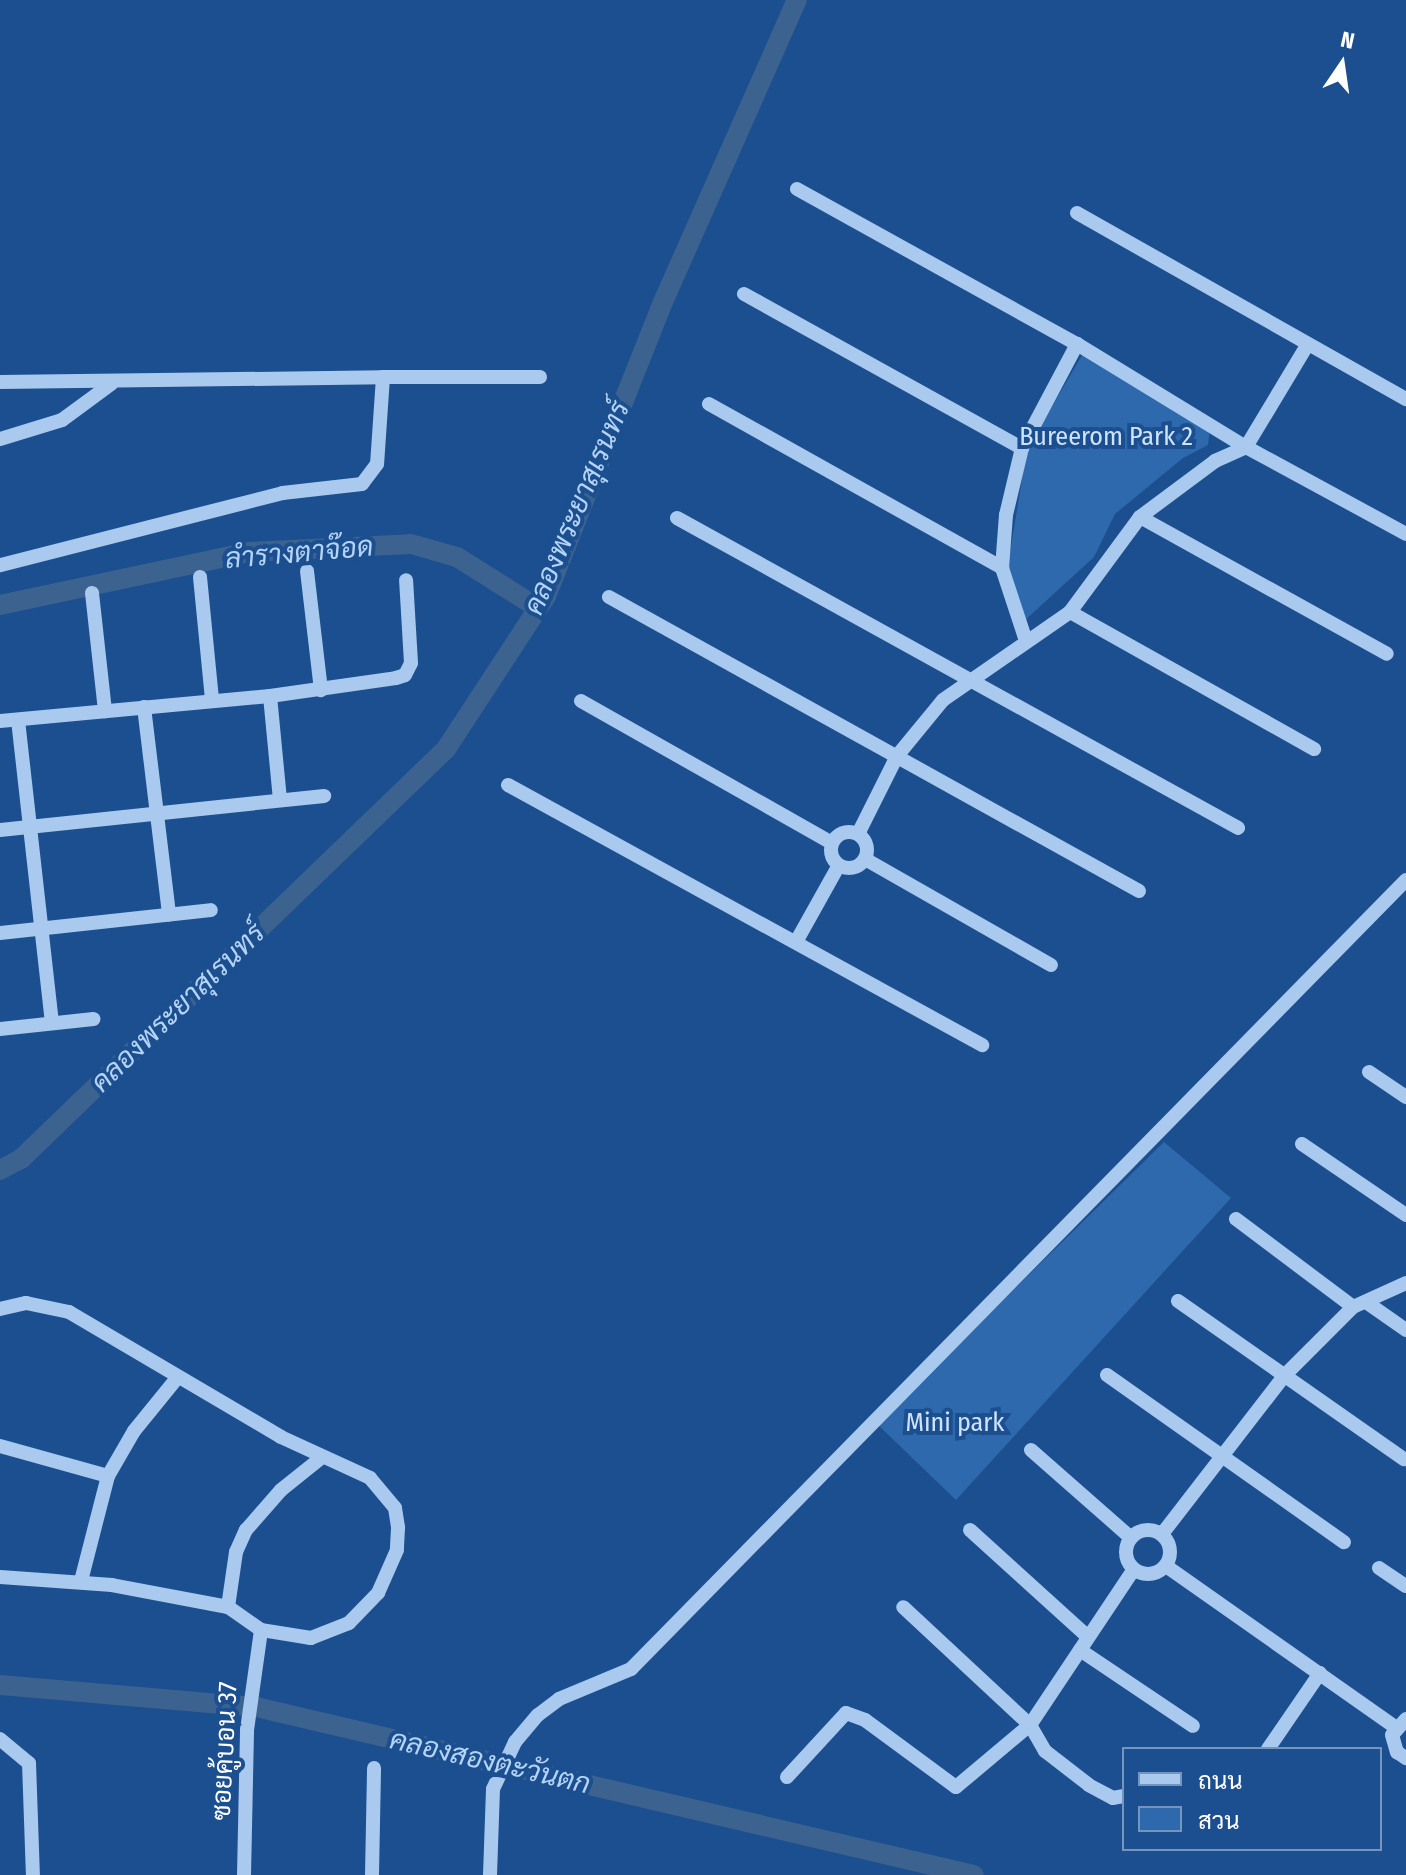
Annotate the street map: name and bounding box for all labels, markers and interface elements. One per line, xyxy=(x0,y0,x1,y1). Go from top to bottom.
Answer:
north arrow xyxy=(1302,24,1382,104)
text: N xyxy=(1338,25,1357,55)
water label: คลองพระยาสุเรนทร์ xyxy=(517,396,637,620)
park label: Bureerom Park 2 xyxy=(1019,421,1193,453)
water label: ลำรางตาจ๊อด xyxy=(223,530,375,576)
water label: คลองพระยาสุเรนทร์ xyxy=(84,916,272,1100)
park label: Mini park xyxy=(906,1407,1004,1439)
street label: ซอยคู้บอน 37 xyxy=(206,1681,244,1821)
water label: คลองสองตะวันตก xyxy=(386,1723,594,1801)
legend xyxy=(1122,1747,1382,1851)
text: ถนน xyxy=(1198,1767,1243,1795)
text: สวน xyxy=(1198,1807,1240,1835)

